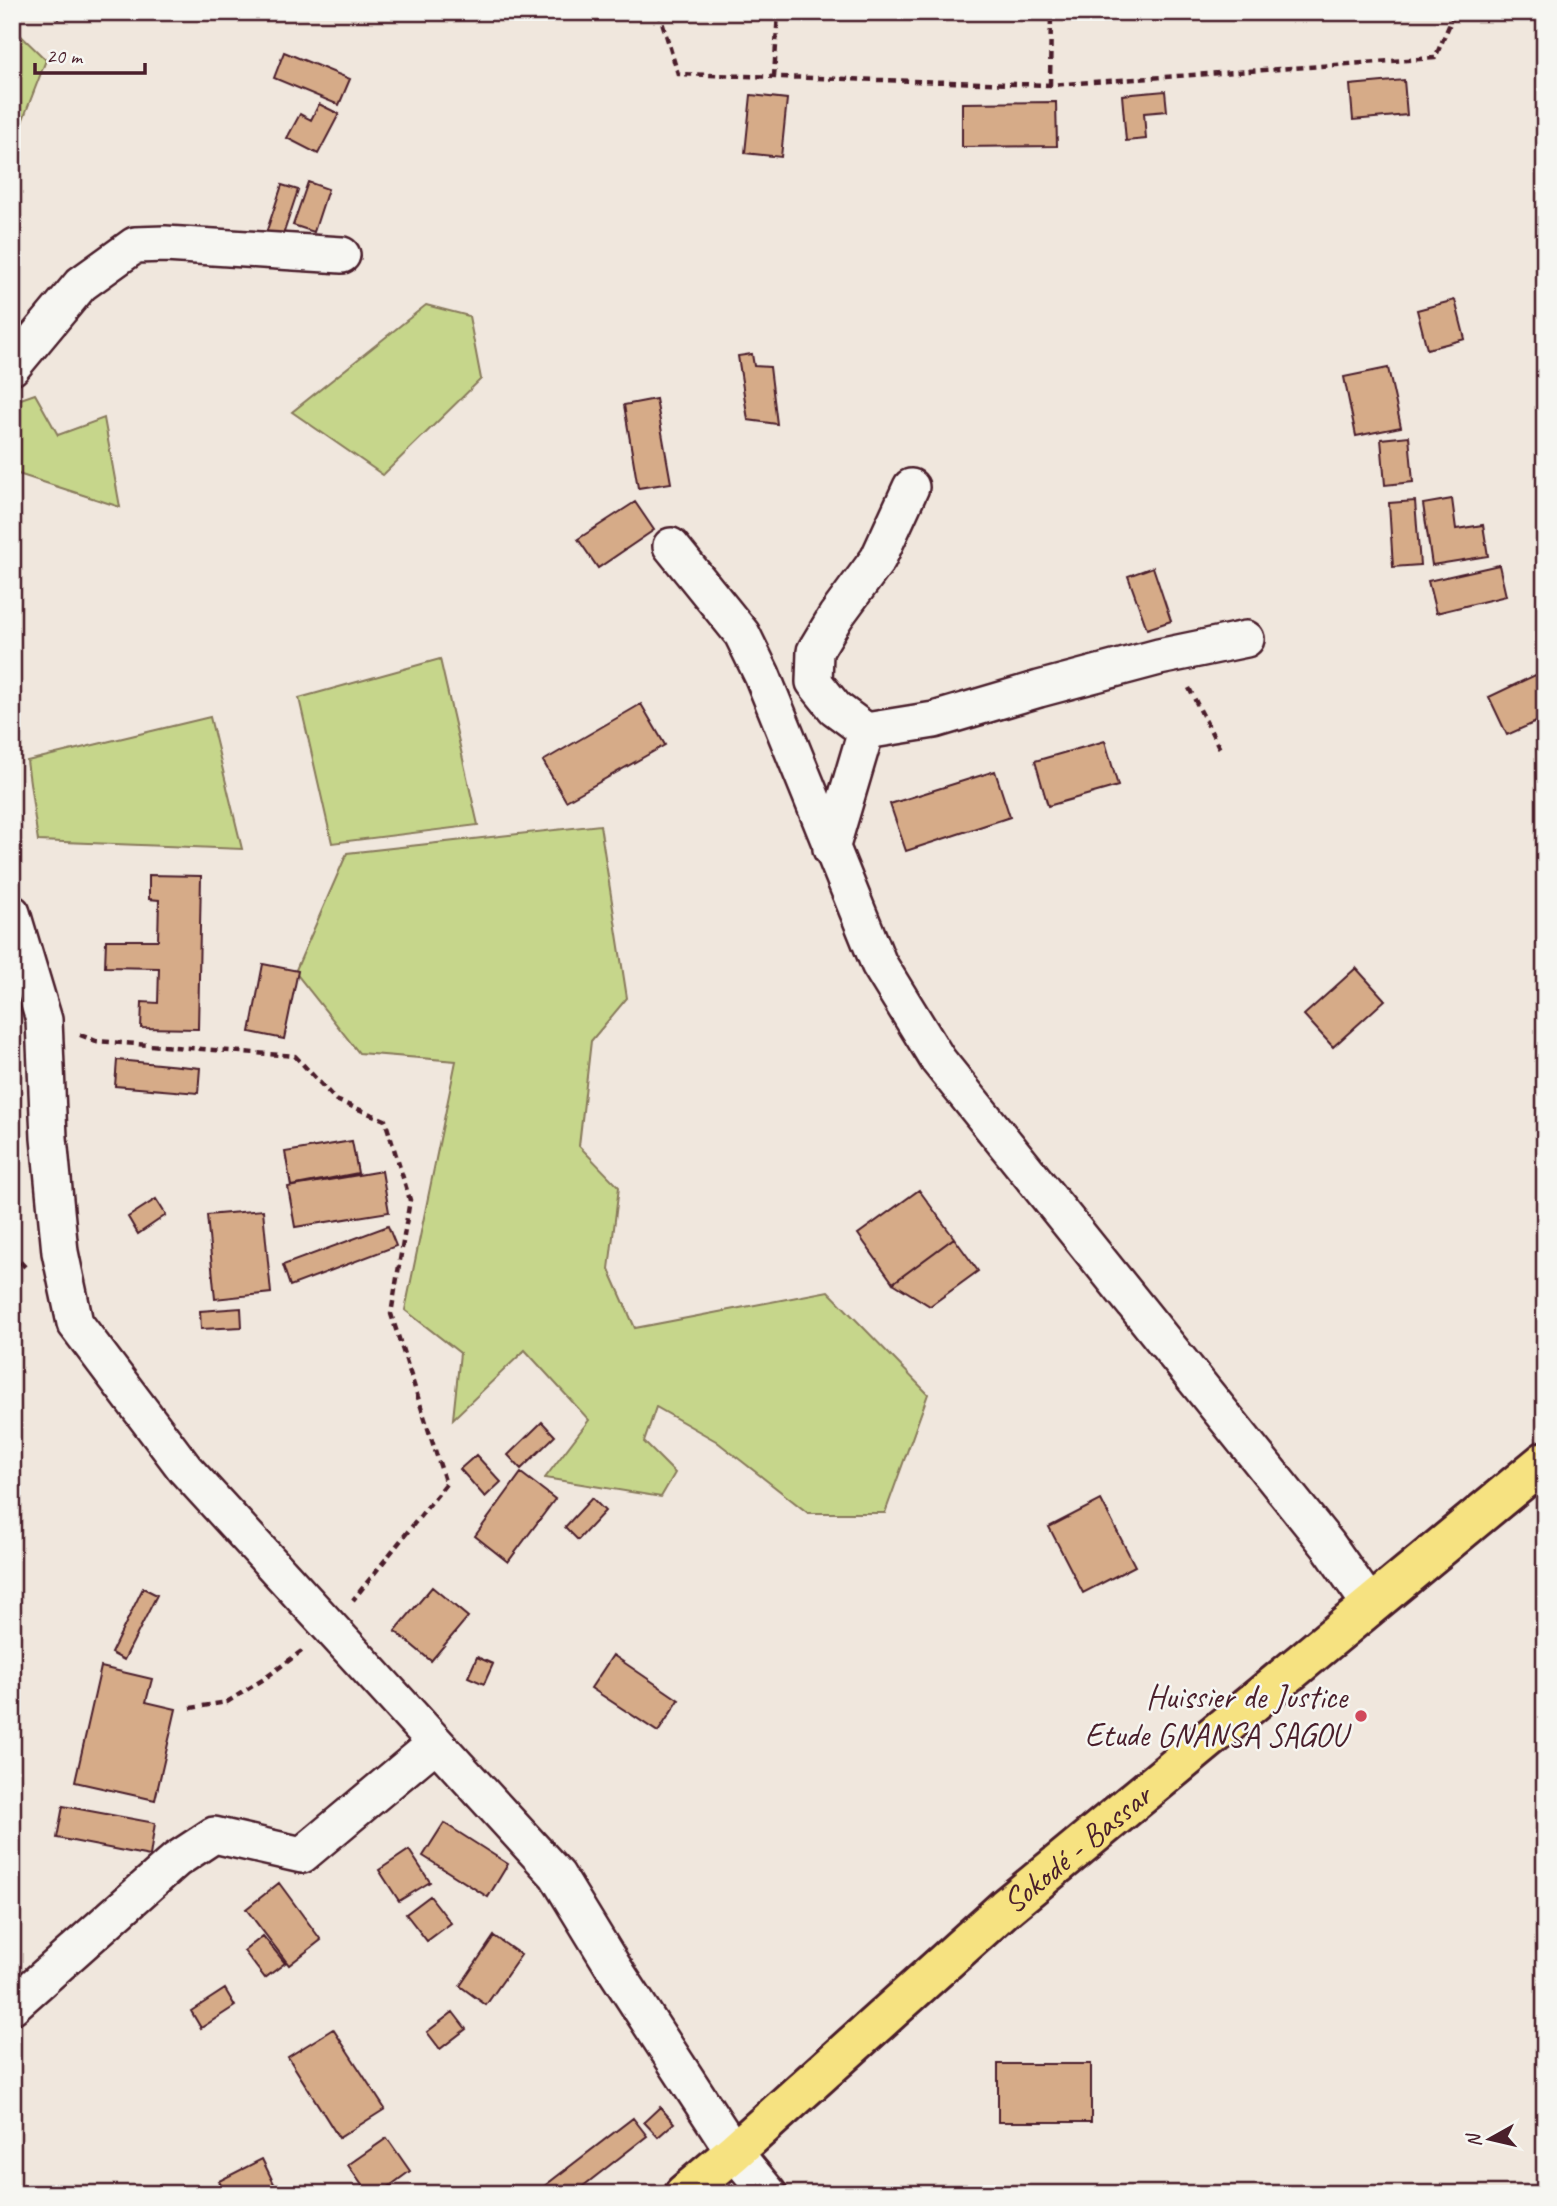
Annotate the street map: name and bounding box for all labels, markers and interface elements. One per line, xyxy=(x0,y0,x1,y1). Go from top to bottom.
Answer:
scale bar xyxy=(35,32,145,76)
text: 20 m xyxy=(46,43,84,69)
place label: Huissier de Justice Etude GNANSA SAGOU xyxy=(1085,1676,1352,1756)
marker: Huissier de Justice Etude GNANSA SAGOU xyxy=(1353,1708,1369,1724)
street label: Sokodé - Bassar xyxy=(994,1773,1162,1922)
north arrow xyxy=(1456,2104,1526,2174)
text: N xyxy=(1461,2131,1487,2149)

